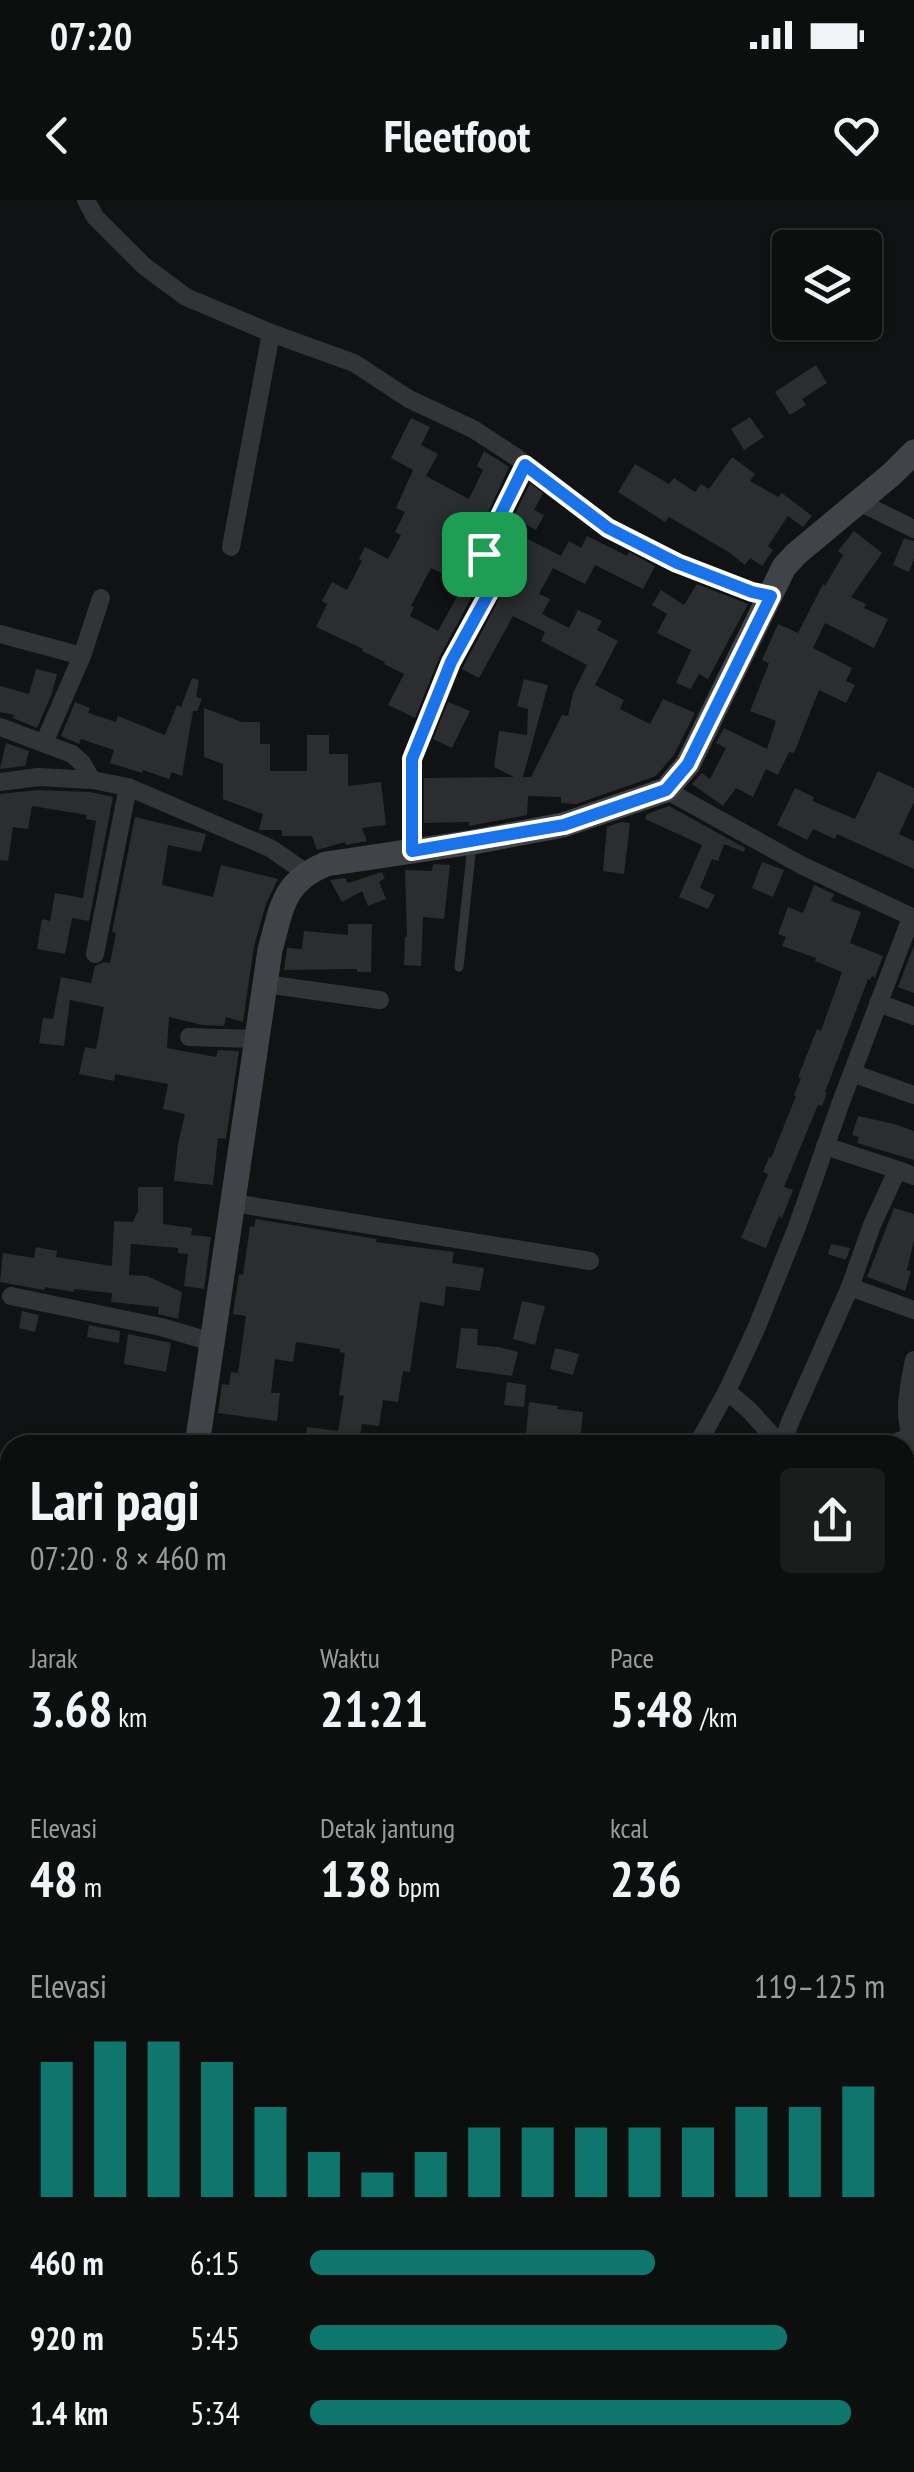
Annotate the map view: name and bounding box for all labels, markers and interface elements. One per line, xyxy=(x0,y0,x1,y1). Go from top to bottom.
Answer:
text: 07:20 xyxy=(50,11,132,60)
text: Fleetfoot xyxy=(384,106,530,164)
icon: back xyxy=(30,108,85,163)
icon: heart xyxy=(829,108,884,163)
map controls xyxy=(772,230,882,340)
button: layers xyxy=(772,230,882,340)
pin xyxy=(442,512,527,597)
icon: arrive xyxy=(457,527,512,582)
text: Lari pagi xyxy=(30,1464,200,1535)
button: share xyxy=(780,1468,885,1573)
text: 07:20 · 8 × 460 m xyxy=(30,1537,227,1579)
text: Jarak xyxy=(30,1639,78,1676)
text: Waktu xyxy=(320,1639,380,1676)
text: Pace xyxy=(610,1639,654,1676)
text: 3.68 xyxy=(30,1676,112,1741)
text: 21:21 xyxy=(320,1676,428,1741)
text: 5:48 xyxy=(610,1676,694,1741)
text: km xyxy=(112,1698,147,1735)
text: /km xyxy=(694,1698,738,1735)
text: Elevasi xyxy=(30,1809,97,1846)
text: Detak jantung xyxy=(320,1809,455,1846)
text: kcal xyxy=(610,1809,648,1846)
text: 48 xyxy=(30,1846,78,1911)
text: 138 xyxy=(320,1846,392,1911)
text: 236 xyxy=(610,1846,682,1911)
text: m xyxy=(78,1868,102,1905)
text: bpm xyxy=(392,1868,440,1905)
text: Elevasi xyxy=(30,1965,107,2007)
text: 119–125 m xyxy=(754,1965,885,2007)
text: 460 m xyxy=(30,2242,104,2284)
text: 6:15 xyxy=(190,2242,240,2284)
text: 920 m xyxy=(30,2317,104,2359)
text: 5:45 xyxy=(190,2317,240,2359)
text: 1.4 km xyxy=(30,2392,108,2434)
text: 5:34 xyxy=(190,2392,240,2434)

